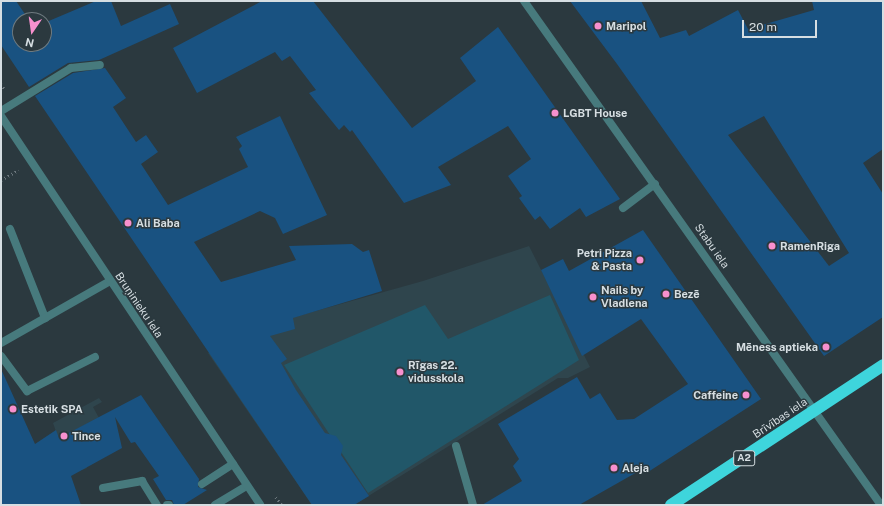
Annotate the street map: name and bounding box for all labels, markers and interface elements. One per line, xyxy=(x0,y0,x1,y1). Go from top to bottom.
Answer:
north arrow xyxy=(12,12,52,52)
scale bar xyxy=(744,12,819,38)
place label: Maripol xyxy=(606,19,646,33)
text: 20 m xyxy=(749,20,777,34)
marker: Maripol xyxy=(593,21,603,31)
text: N xyxy=(24,36,35,50)
place label: LGBT House xyxy=(563,106,627,120)
marker: LGBT House xyxy=(550,108,560,118)
place label: Ali Baba xyxy=(136,216,180,230)
marker: Ali Baba xyxy=(123,218,133,228)
street label: Stabu iela xyxy=(692,221,732,271)
place label: RamenRiga xyxy=(780,239,840,253)
marker: RamenRiga xyxy=(767,241,777,251)
place label: Petri Pizza & Pasta xyxy=(577,247,632,273)
marker: Petri Pizza & Pasta xyxy=(635,255,645,265)
street label: Bruņinieku iela xyxy=(112,270,166,340)
place label: Nails by Vladlena xyxy=(601,284,648,310)
place label: Bezē xyxy=(674,287,700,301)
marker: Bezē xyxy=(661,289,671,299)
marker: Nails by Vladlena xyxy=(588,292,598,302)
place label: Mēness aptieka xyxy=(736,340,818,354)
marker: Mēness aptieka xyxy=(821,342,831,352)
place label: Rīgas 22. vidusskola xyxy=(408,359,464,385)
marker: Rīgas 22. vidusskola xyxy=(395,367,405,377)
place label: Caffeine xyxy=(693,388,738,402)
marker: Caffeine xyxy=(741,390,751,400)
street label: Brīvības iela xyxy=(750,395,810,441)
place label: Estetik SPA xyxy=(21,402,83,416)
marker: Estetik SPA xyxy=(8,404,18,414)
place label: Tince xyxy=(72,429,101,443)
marker: Tince xyxy=(59,431,69,441)
road number: A2 xyxy=(733,450,755,466)
place label: Aleja xyxy=(622,461,649,475)
marker: Aleja xyxy=(609,463,619,473)

